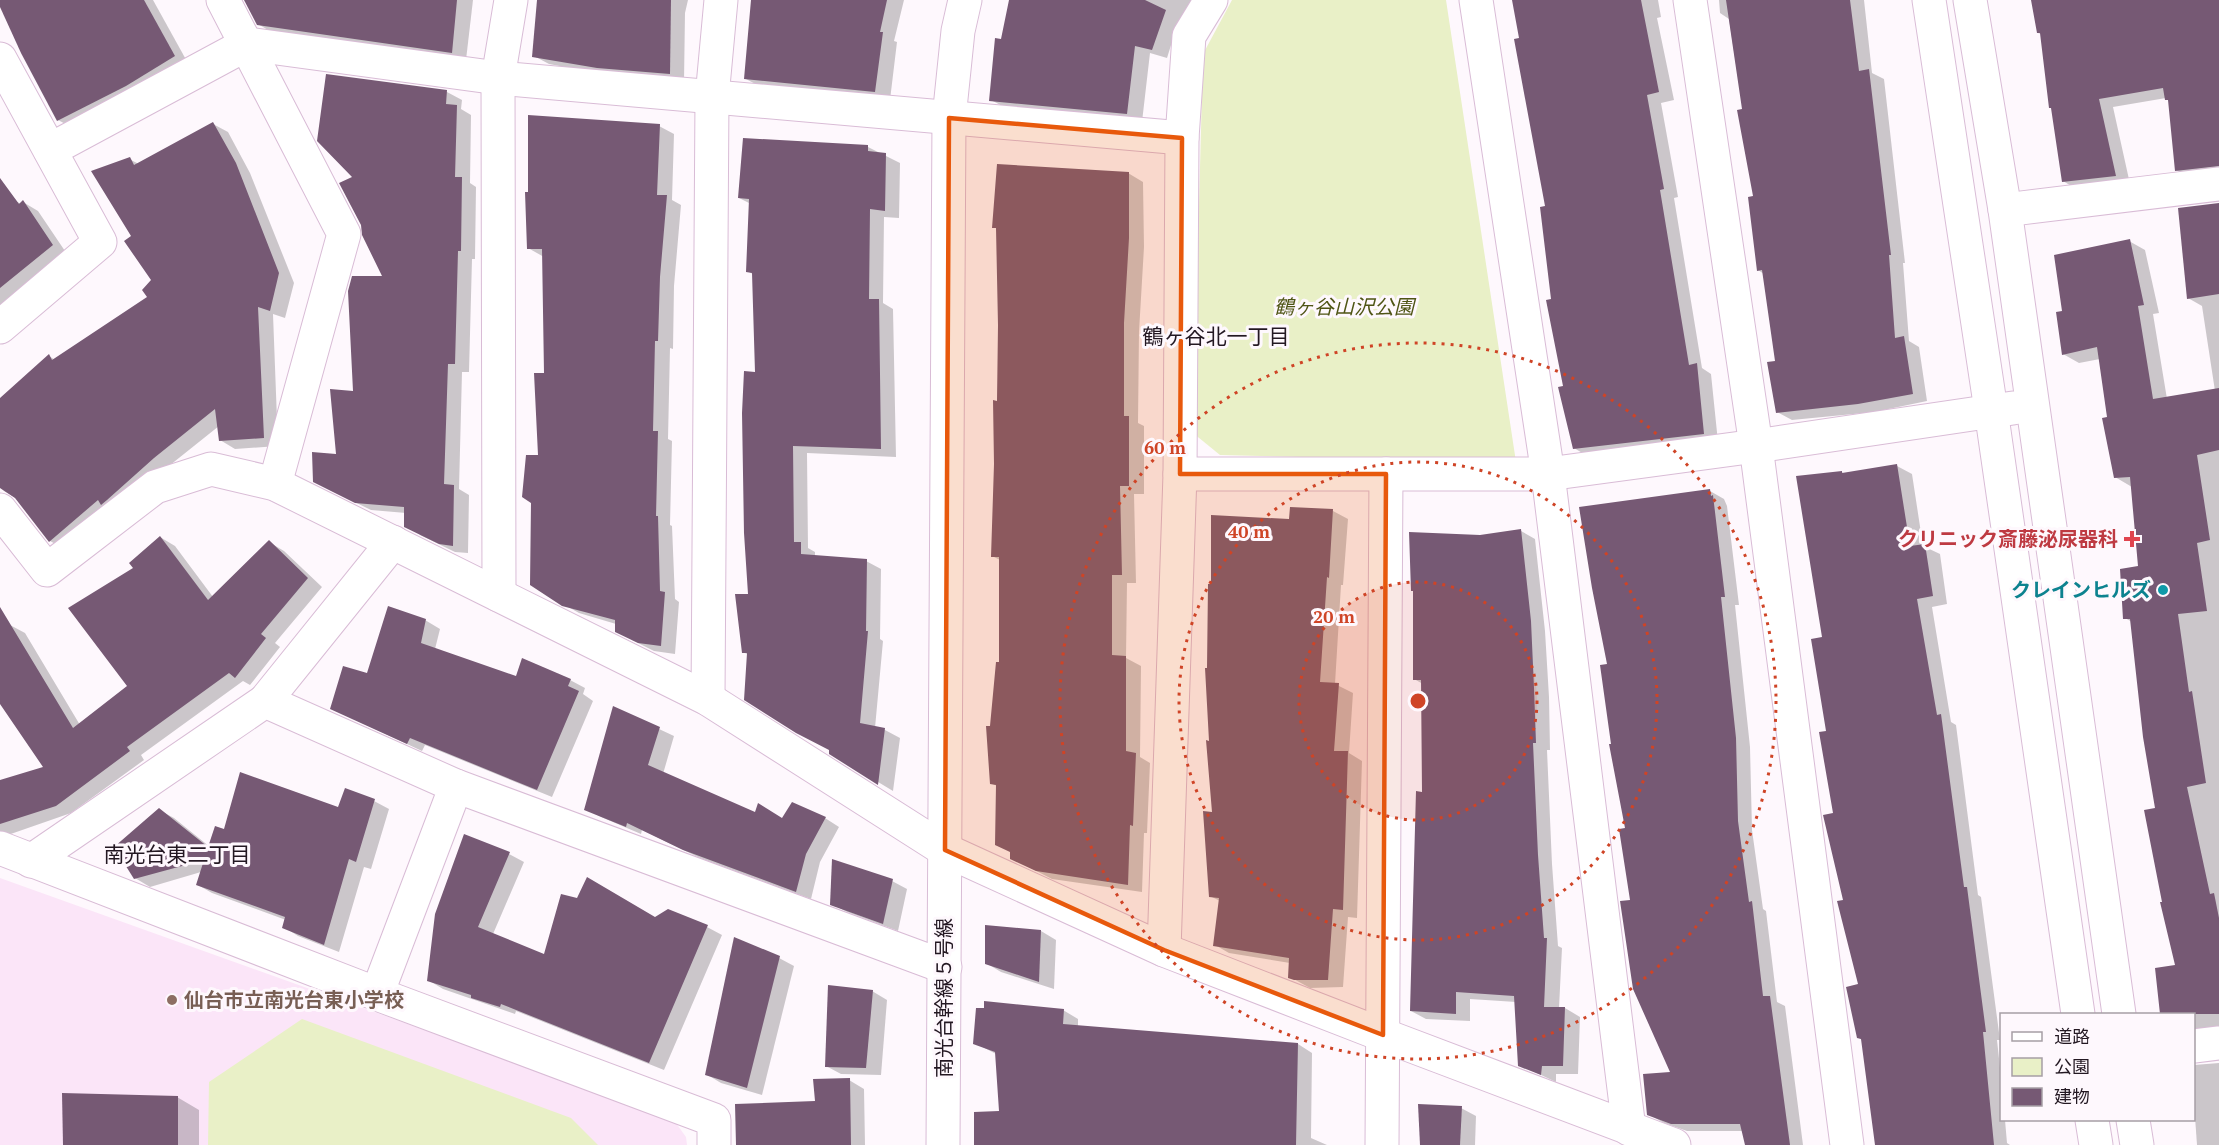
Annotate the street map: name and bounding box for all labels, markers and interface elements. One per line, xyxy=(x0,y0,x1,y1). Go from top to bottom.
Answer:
park label: 鶴ヶ谷山沢公園 xyxy=(1274,293,1417,320)
district label: 鶴ヶ谷北一丁目 xyxy=(1143,322,1290,350)
text: 60 m xyxy=(1144,435,1186,459)
text: 40 m xyxy=(1228,519,1270,543)
place label: クリニック斎藤泌尿器科 xyxy=(1898,525,2118,552)
marker: クリニック斎藤泌尿器科 xyxy=(2123,530,2141,548)
place label: クレインヒルズ xyxy=(2011,576,2151,603)
marker: クレインヒルズ xyxy=(2156,583,2170,597)
text: 20 m xyxy=(1313,604,1355,628)
centre of rings xyxy=(1408,691,1428,711)
district label: 南光台東二丁目 xyxy=(104,840,251,868)
street label: 南光台幹線５号線 xyxy=(930,918,957,1078)
place label: 仙台市立南光台東小学校 xyxy=(184,986,404,1013)
marker: 仙台市立南光台東小学校 xyxy=(165,993,179,1007)
legend xyxy=(2000,1013,2195,1121)
text: 道路 xyxy=(2054,1024,2090,1048)
text: 公園 xyxy=(2054,1054,2090,1078)
text: 建物 xyxy=(2054,1084,2090,1108)

